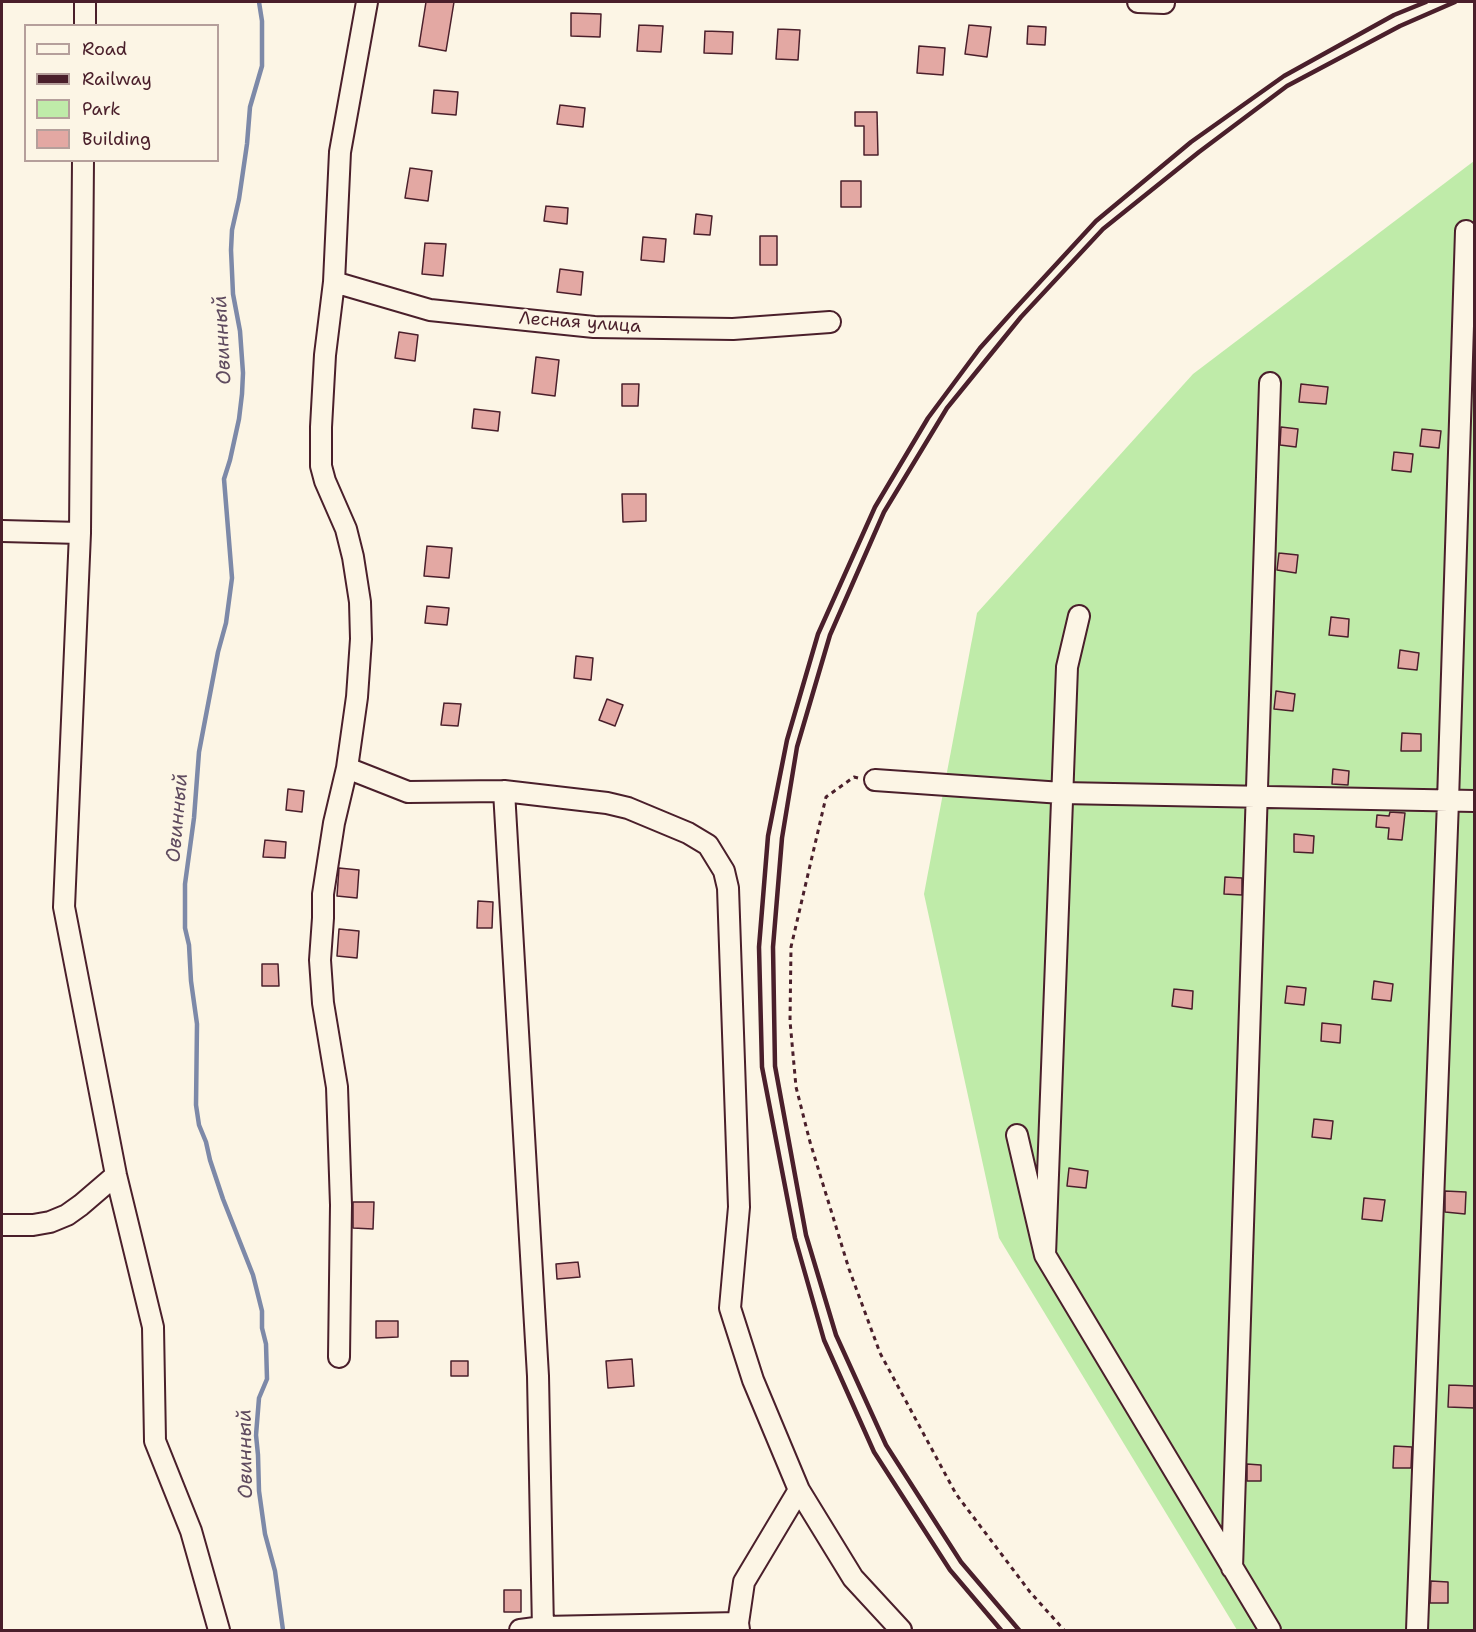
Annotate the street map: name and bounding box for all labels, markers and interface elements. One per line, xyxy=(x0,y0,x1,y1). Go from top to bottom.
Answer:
legend xyxy=(24,24,219,162)
text: Road xyxy=(82,37,127,61)
text: Railway xyxy=(82,67,152,91)
text: Park xyxy=(82,97,121,121)
text: Building xyxy=(82,127,151,151)
water label: Овинный xyxy=(209,295,237,385)
street label: Лесная улица xyxy=(518,308,642,338)
water label: Овинный xyxy=(162,772,194,864)
water label: Овинный xyxy=(233,1409,259,1499)

